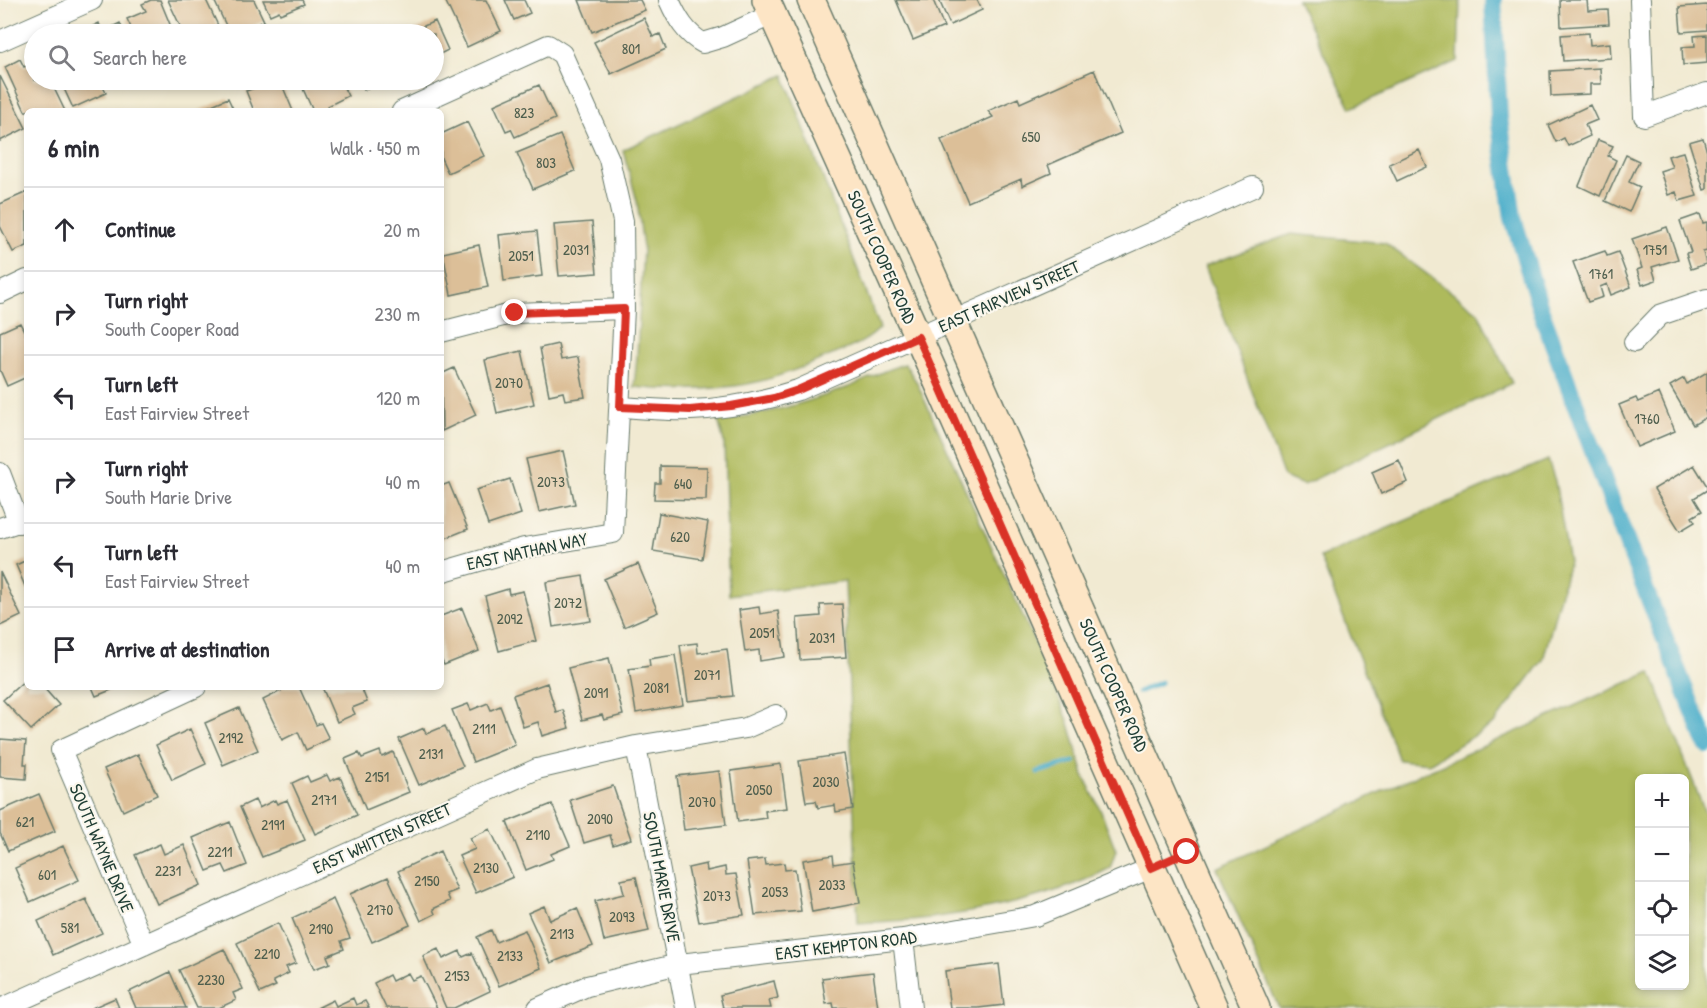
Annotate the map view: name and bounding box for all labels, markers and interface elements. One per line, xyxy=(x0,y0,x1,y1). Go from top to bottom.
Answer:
search box xyxy=(24,24,444,90)
house number: 801 xyxy=(622,38,640,59)
icon: search xyxy=(45,41,78,74)
text: Search here xyxy=(93,42,187,72)
house number: 823 xyxy=(514,102,534,123)
house number: 650 xyxy=(1021,126,1041,147)
text: 6 min xyxy=(48,130,100,165)
text: Walk · 450 m xyxy=(330,134,420,161)
house number: 803 xyxy=(536,152,556,173)
street label: SOUTH COOPER ROAD xyxy=(841,186,923,328)
icon: ahead xyxy=(48,213,81,246)
text: Continue xyxy=(105,214,176,244)
text: 20 m xyxy=(383,216,420,243)
house number: 2031 xyxy=(563,239,589,260)
house number: 1751 xyxy=(1643,239,1667,260)
house number: 2051 xyxy=(508,245,534,266)
street label: EAST FAIRVIEW STREET xyxy=(934,253,1084,338)
house number: 1761 xyxy=(1589,263,1613,284)
text: Turn right xyxy=(105,285,188,315)
icon: right xyxy=(48,297,81,330)
route end xyxy=(501,299,527,325)
text: 230 m xyxy=(375,300,420,327)
text: South Cooper Road xyxy=(105,315,239,342)
text: Turn left xyxy=(105,369,178,399)
house number: 2070 xyxy=(495,372,523,393)
icon: left xyxy=(48,381,81,414)
text: 120 m xyxy=(376,384,420,411)
text: East Fairview Street xyxy=(105,399,249,426)
house number: 1760 xyxy=(1634,408,1660,429)
text: Turn right xyxy=(105,453,188,483)
icon: right xyxy=(48,465,81,498)
text: 40 m xyxy=(385,468,420,495)
house number: 2073 xyxy=(537,471,565,492)
house number: 640 xyxy=(674,473,692,494)
text: South Marie Drive xyxy=(105,483,232,510)
street label: EAST NATHAN WAY xyxy=(464,526,590,576)
house number: 620 xyxy=(670,526,690,547)
text: Turn left xyxy=(105,537,178,567)
icon: left xyxy=(48,549,81,582)
text: 40 m xyxy=(385,552,420,579)
text: East Fairview Street xyxy=(105,567,249,594)
house number: 2072 xyxy=(554,592,582,613)
house number: 2092 xyxy=(497,608,523,629)
street label: SOUTH COOPER ROAD xyxy=(1073,614,1155,756)
house number: 2051 xyxy=(749,622,775,643)
house number: 2031 xyxy=(809,627,835,648)
icon: arrive xyxy=(48,633,81,666)
text: Arrive at destination xyxy=(105,634,270,664)
house number: 2071 xyxy=(694,664,720,685)
house number: 2081 xyxy=(643,677,669,698)
house number: 2091 xyxy=(584,682,608,703)
house number: 2111 xyxy=(472,718,496,739)
house number: 2192 xyxy=(219,727,244,748)
house number: 2131 xyxy=(419,743,443,764)
house number: 2151 xyxy=(365,766,389,787)
house number: 2030 xyxy=(812,771,840,792)
map controls xyxy=(1635,774,1689,990)
button: + xyxy=(1635,774,1689,828)
house number: 2050 xyxy=(746,779,773,800)
street label: SOUTH WAYNE DRIVE xyxy=(64,780,140,916)
house number: 2171 xyxy=(311,789,337,810)
house number: 2070 xyxy=(688,791,716,812)
street label: EAST WHITTEN STREET xyxy=(309,796,456,880)
house number: 2090 xyxy=(587,808,613,829)
street label: SOUTH MARIE DRIVE xyxy=(637,810,687,944)
house number: 621 xyxy=(16,811,34,832)
house number: 2191 xyxy=(261,814,285,835)
house number: 2110 xyxy=(526,824,551,845)
button: − xyxy=(1635,828,1689,882)
route start xyxy=(1173,838,1199,864)
house number: 2211 xyxy=(208,841,232,862)
house number: 2130 xyxy=(473,857,499,878)
house number: 2231 xyxy=(155,860,181,881)
house number: 601 xyxy=(38,864,56,885)
house number: 2150 xyxy=(414,870,440,891)
house number: 2033 xyxy=(818,874,846,895)
house number: 2053 xyxy=(762,881,789,902)
button: locate xyxy=(1635,882,1689,936)
house number: 2073 xyxy=(703,885,731,906)
house number: 2170 xyxy=(367,899,394,920)
house number: 2093 xyxy=(609,906,635,927)
house number: 581 xyxy=(61,917,79,938)
house number: 2190 xyxy=(309,918,334,939)
house number: 2113 xyxy=(550,923,575,944)
street label: EAST KEMPTON ROAD xyxy=(774,924,918,966)
button: layers xyxy=(1635,936,1689,990)
house number: 2210 xyxy=(254,943,280,964)
house number: 2133 xyxy=(497,945,523,966)
house number: 2153 xyxy=(444,965,470,986)
house number: 2230 xyxy=(197,969,225,990)

